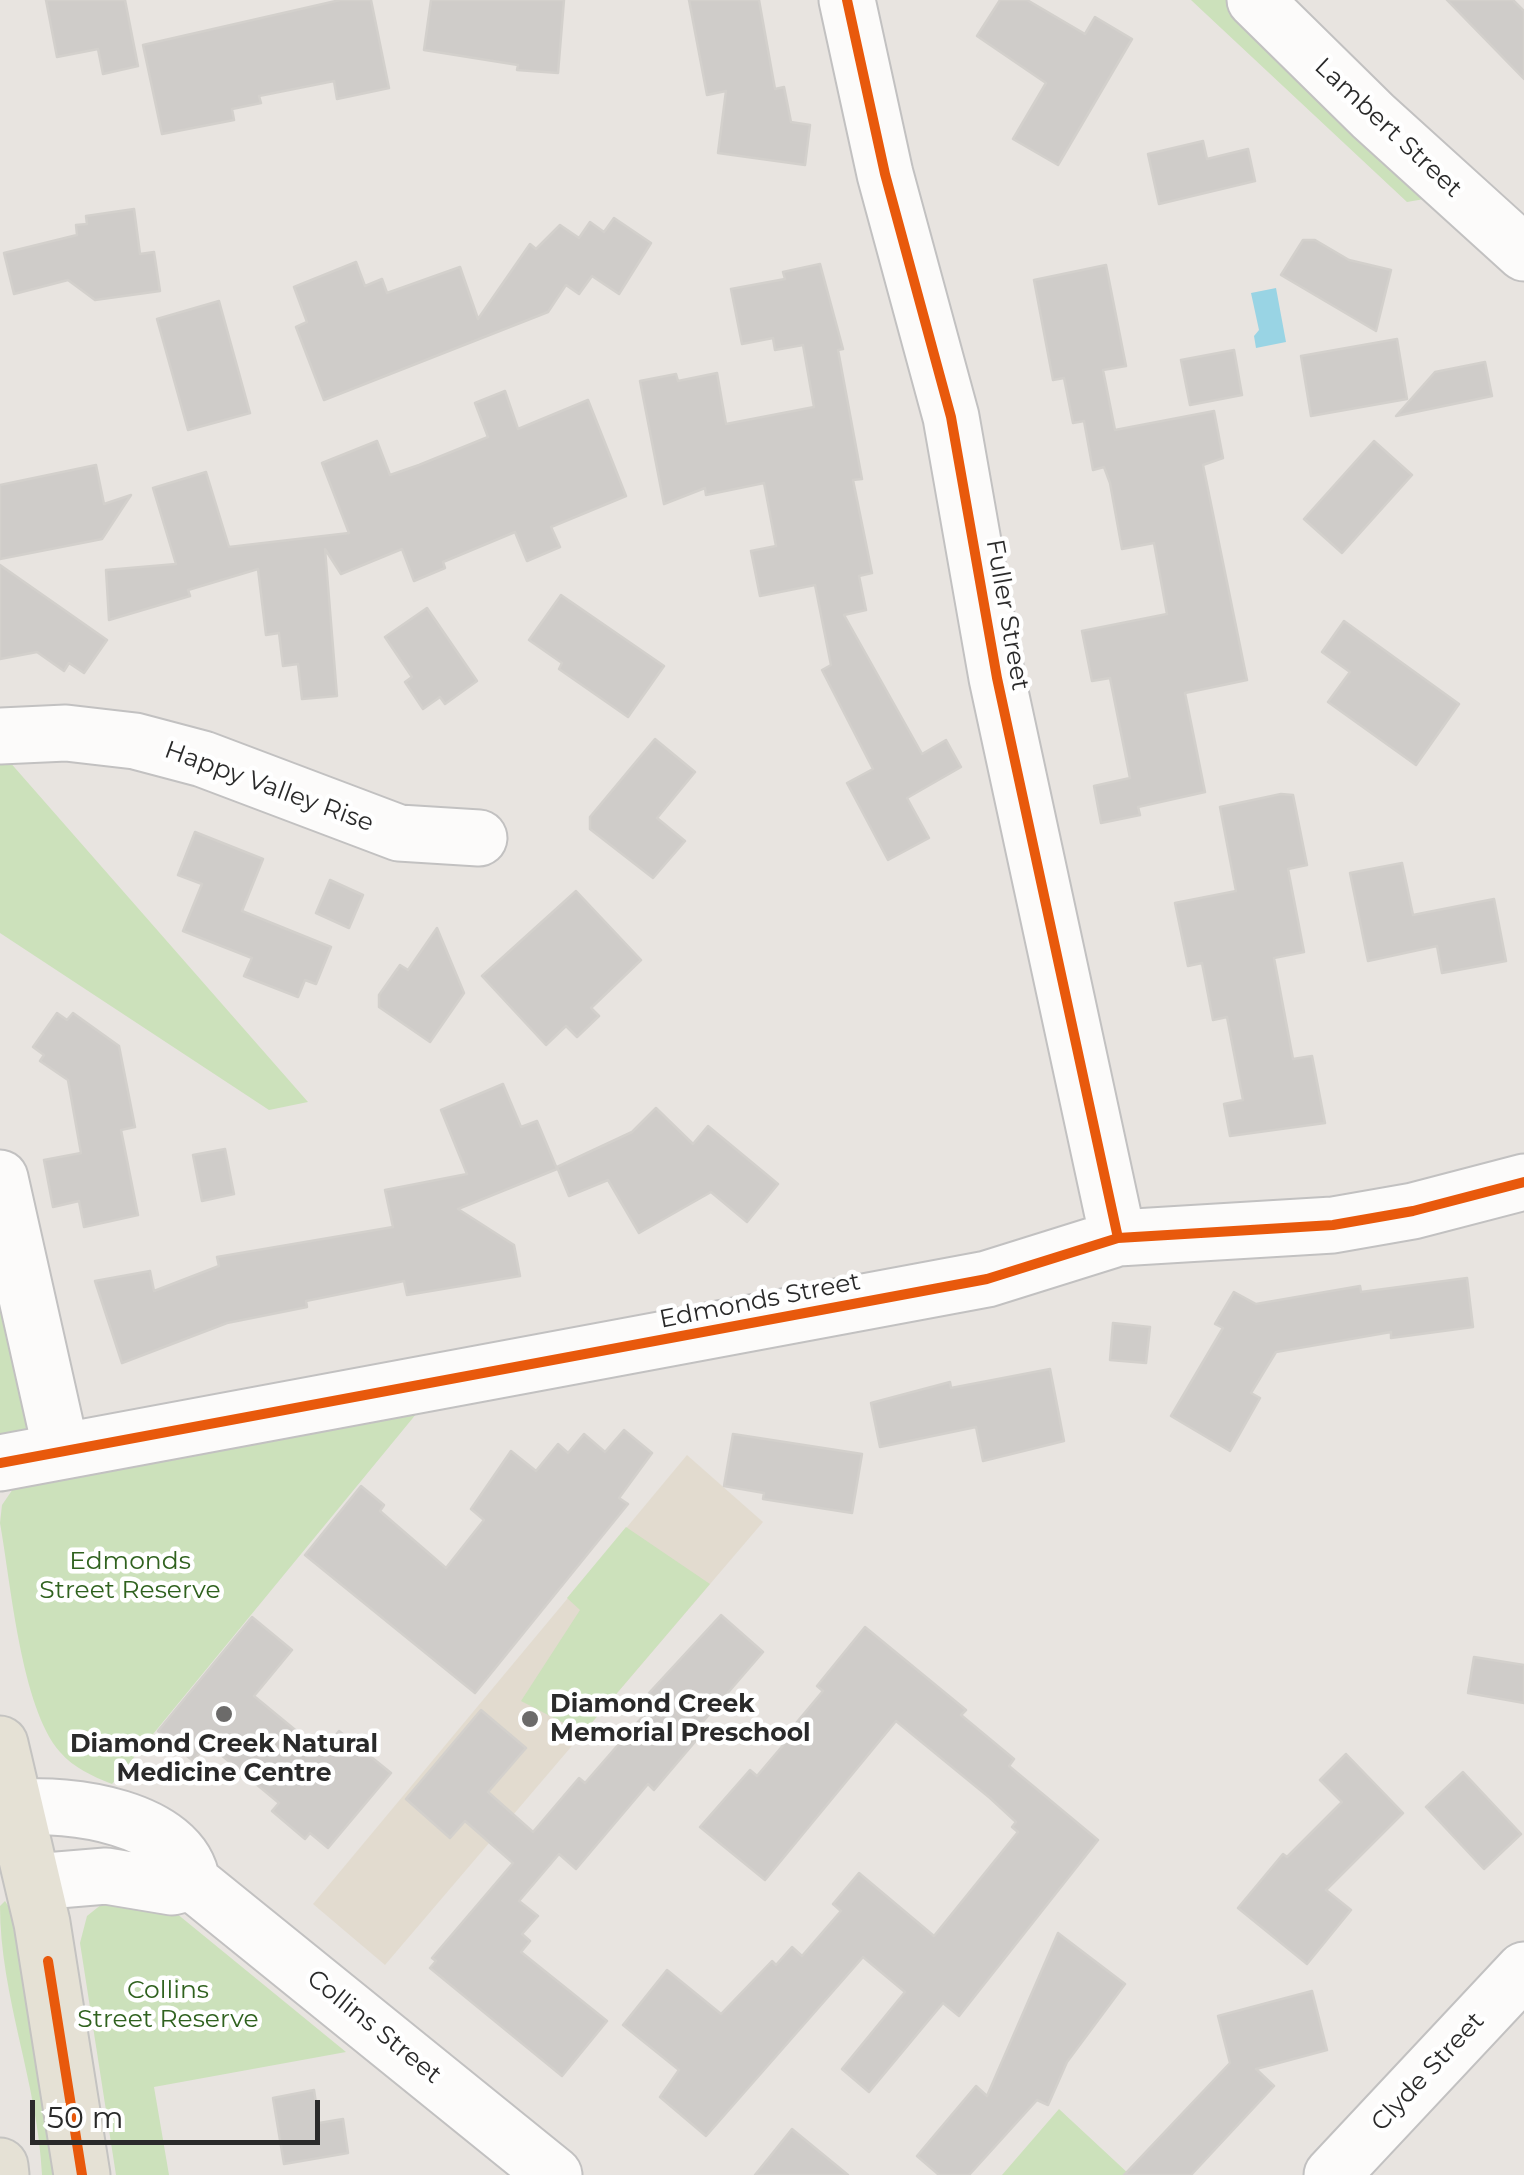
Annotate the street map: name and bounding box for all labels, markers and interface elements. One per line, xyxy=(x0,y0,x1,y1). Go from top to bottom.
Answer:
street label: Lambert Street xyxy=(1308,52,1468,204)
street label: Fuller Street xyxy=(979,537,1035,693)
street label: Happy Valley Rise xyxy=(160,735,378,839)
street label: Edmonds Street xyxy=(657,1267,863,1335)
park label: Edmonds Street Reserve xyxy=(39,1547,221,1606)
place label: Diamond Creek Memorial Preschool xyxy=(550,1690,811,1749)
marker: Diamond Creek Natural Medicine Centre xyxy=(213,1703,235,1725)
marker: Diamond Creek Memorial Preschool xyxy=(519,1708,541,1730)
place label: Diamond Creek Natural Medicine Centre xyxy=(70,1730,378,1789)
street label: Collins Street xyxy=(301,1964,447,2090)
park label: Collins Street Reserve xyxy=(77,1976,259,2035)
street label: Clyde Street xyxy=(1365,2006,1491,2138)
scale bar xyxy=(35,2080,325,2142)
text: 50 m xyxy=(47,2099,124,2136)

